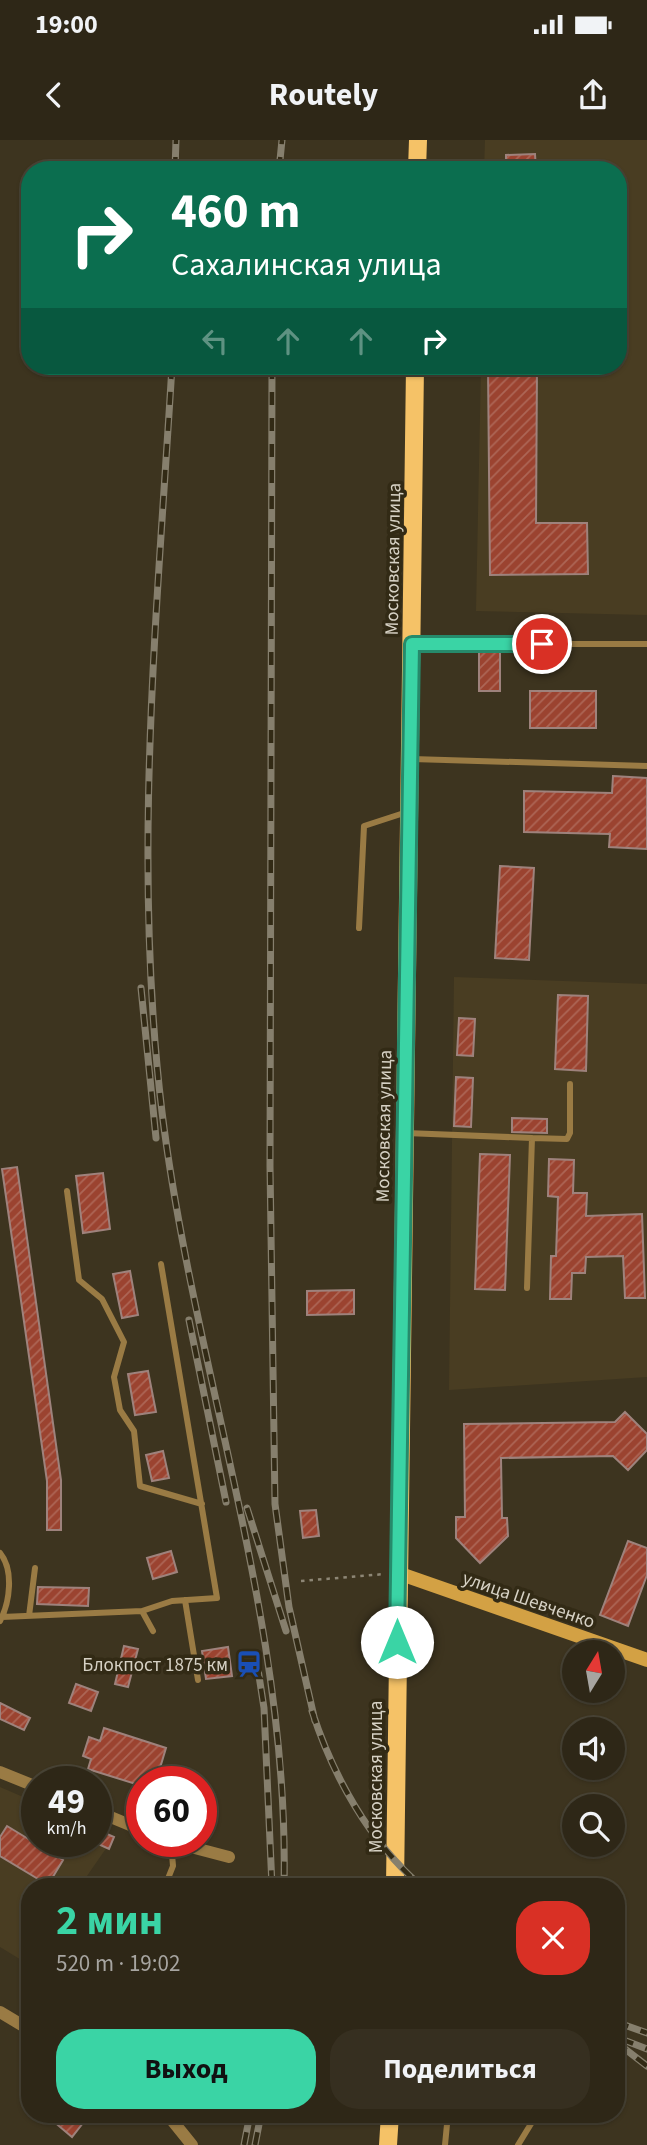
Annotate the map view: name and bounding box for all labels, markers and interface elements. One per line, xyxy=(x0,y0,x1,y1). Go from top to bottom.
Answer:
text: 19:00 xyxy=(35,6,98,43)
text: Routely xyxy=(269,72,378,118)
icon: back xyxy=(35,76,73,114)
icon: share xyxy=(574,76,612,114)
text: 460 m xyxy=(171,177,300,247)
icon: right xyxy=(56,189,147,280)
text: Сахалинская улица xyxy=(171,242,442,288)
icon: left xyxy=(196,322,234,360)
icon: ahead xyxy=(269,322,307,360)
icon: ahead xyxy=(342,322,380,360)
icon: right xyxy=(415,322,453,360)
street label: Московская улица xyxy=(379,482,408,636)
pin xyxy=(512,614,572,674)
icon: arrive xyxy=(523,625,561,663)
street label: Московская улица xyxy=(370,1049,399,1203)
street label: улица Шевченко xyxy=(459,1565,598,1636)
position arrow xyxy=(360,1605,434,1679)
north arrow xyxy=(562,1640,625,1703)
map controls xyxy=(562,1640,625,1857)
station icon: Блокпост 1875 км xyxy=(234,1649,264,1679)
place label: Блокпост 1875 км xyxy=(82,1652,228,1679)
street label: Московская улица xyxy=(363,1701,390,1853)
button: sound xyxy=(562,1717,625,1780)
speed limit sign: 60 xyxy=(126,1766,217,1857)
text: 49 xyxy=(48,1777,85,1827)
button: search xyxy=(562,1794,625,1857)
text: km/h xyxy=(47,1816,86,1841)
text: 2 мин xyxy=(56,1891,163,1951)
button: close xyxy=(516,1901,590,1975)
text: 520 m · 19:02 xyxy=(56,1947,180,1980)
button: Выход xyxy=(56,2029,316,2109)
button: Поделиться xyxy=(330,2029,590,2109)

